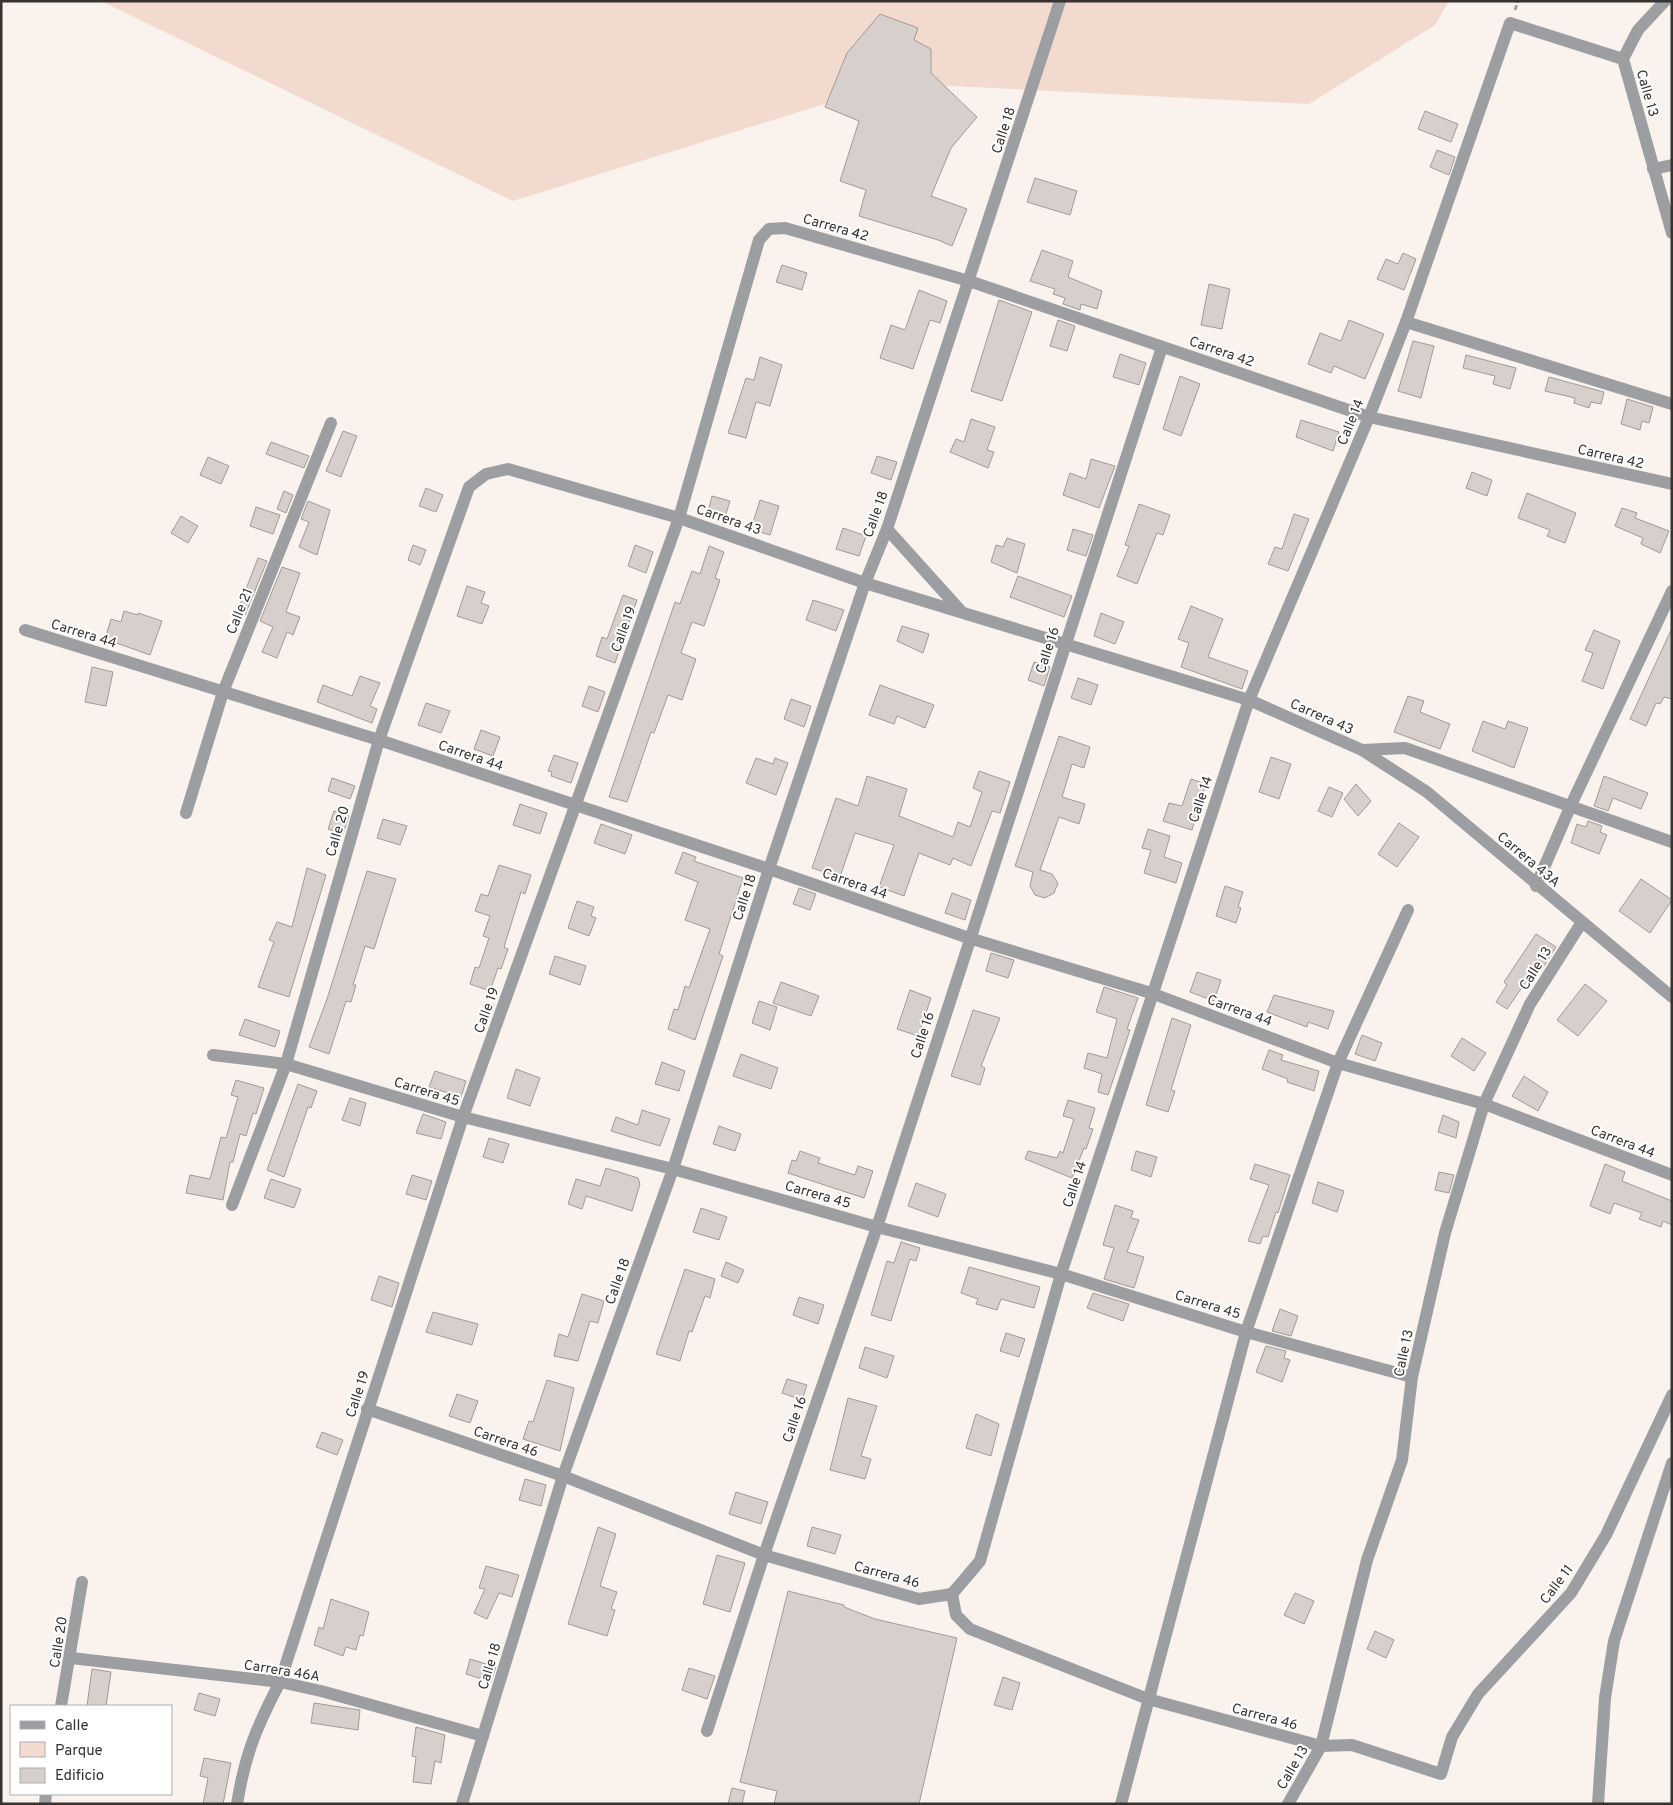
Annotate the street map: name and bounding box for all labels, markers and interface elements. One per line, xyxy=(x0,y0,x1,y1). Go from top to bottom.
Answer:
street label: Calle 13 xyxy=(1632,68,1661,119)
street label: Calle 18 xyxy=(989,105,1020,156)
street label: Carrera 42 xyxy=(801,211,871,246)
street label: Carrera 42 xyxy=(1187,333,1256,371)
street label: Calle 14 xyxy=(1334,397,1368,448)
street label: Carrera 42 xyxy=(1576,442,1646,473)
street label: Calle 18 xyxy=(860,489,893,540)
street label: Carrera 43 xyxy=(694,501,763,539)
street label: Calle 21 xyxy=(223,586,257,637)
street label: Calle 19 xyxy=(608,604,641,655)
street label: Carrera 44 xyxy=(49,616,119,652)
street label: Calle 16 xyxy=(1033,625,1064,676)
street label: Carrera 43 xyxy=(1287,696,1356,739)
street label: Carrera 44 xyxy=(436,737,505,776)
street label: Calle 14 xyxy=(1186,774,1217,825)
street label: Calle 20 xyxy=(323,804,354,859)
street label: Carrera 43A xyxy=(1493,829,1563,891)
street label: Carrera 44 xyxy=(820,865,889,904)
street label: Calle 18 xyxy=(730,872,761,923)
street label: Calle 13 xyxy=(1516,944,1556,994)
street label: Calle 19 xyxy=(471,985,504,1036)
street label: Carrera 44 xyxy=(1205,992,1274,1031)
street label: Calle 16 xyxy=(908,1010,939,1061)
street label: Carrera 45 xyxy=(392,1074,462,1110)
street label: Carrera 44 xyxy=(1588,1122,1657,1163)
street label: Calle 14 xyxy=(1060,1159,1091,1210)
street label: Carrera 45 xyxy=(783,1178,853,1213)
street label: Calle 18 xyxy=(602,1256,635,1307)
street label: Carrera 45 xyxy=(1173,1287,1243,1323)
street label: Calle 13 xyxy=(1391,1328,1418,1379)
street label: Calle 19 xyxy=(343,1369,374,1420)
street label: Calle 16 xyxy=(780,1394,811,1445)
street label: Carrera 46 xyxy=(471,1423,540,1461)
street label: Carrera 46 xyxy=(852,1558,921,1592)
street label: Calle 11 xyxy=(1537,1562,1578,1608)
street label: Calle 20 xyxy=(47,1615,72,1669)
street label: Calle 18 xyxy=(475,1641,506,1692)
street label: Carrera 46A xyxy=(242,1657,321,1686)
street label: Carrera 46 xyxy=(1230,1700,1299,1734)
legend xyxy=(10,1705,172,1795)
text: Calle xyxy=(55,1717,89,1736)
text: Parque xyxy=(55,1742,103,1761)
street label: Calle 13 xyxy=(1274,1743,1313,1793)
text: Edificio xyxy=(55,1767,104,1786)

